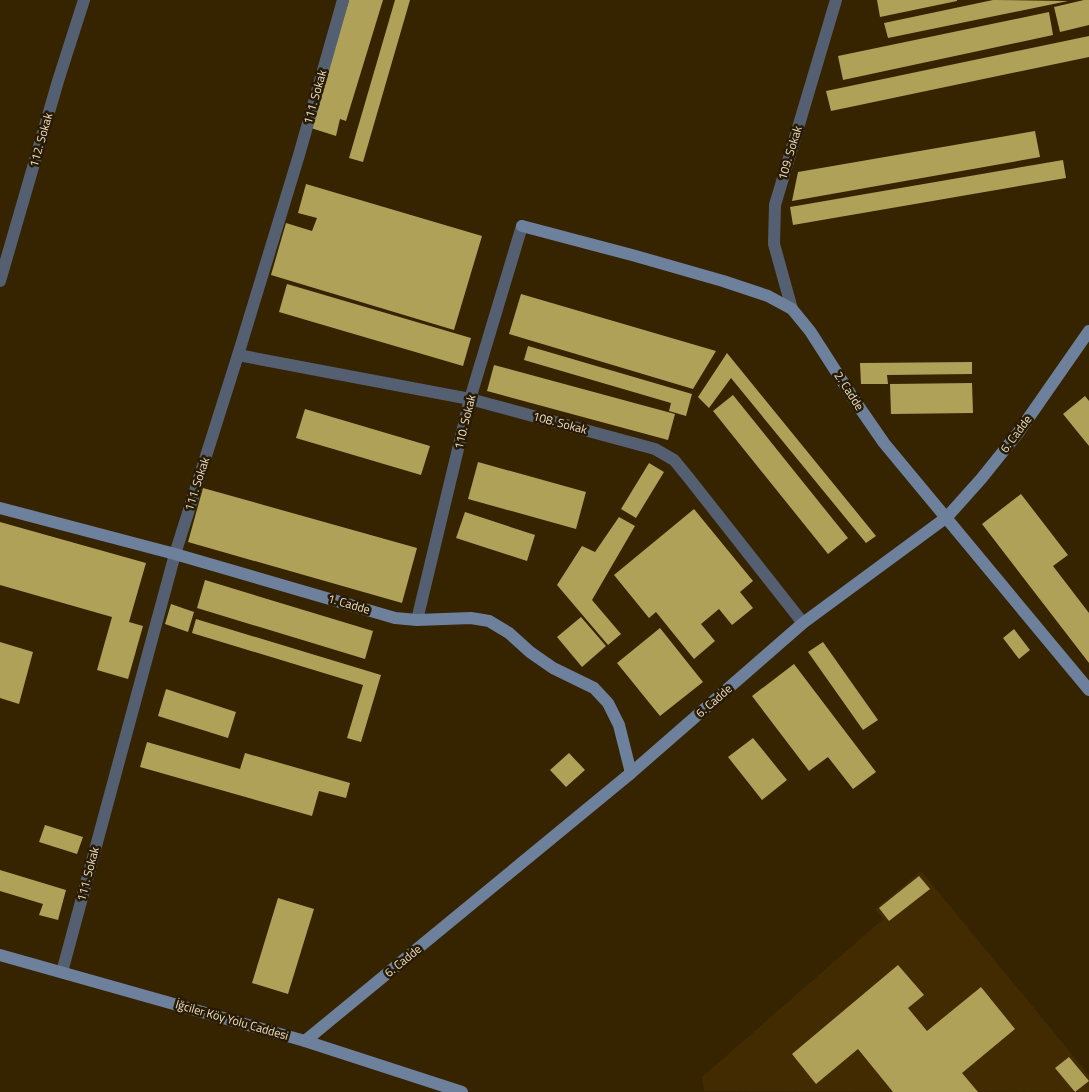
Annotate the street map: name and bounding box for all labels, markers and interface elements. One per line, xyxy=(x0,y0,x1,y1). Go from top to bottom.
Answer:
street label: 111. Sokak xyxy=(298,67,331,126)
street label: 112. Sokak xyxy=(24,110,57,169)
street label: 109. Sokak xyxy=(772,123,807,182)
street label: 2. Cadde xyxy=(830,367,869,414)
street label: 110. Sokak xyxy=(449,392,481,451)
street label: 108. Sokak xyxy=(531,406,590,439)
street label: 6. Cadde xyxy=(995,411,1036,457)
street label: 111. Sokak xyxy=(179,454,214,513)
street label: 1. Cadde xyxy=(326,588,373,619)
street label: 6. Cadde xyxy=(691,679,736,722)
street label: 111. Sokak xyxy=(71,844,104,903)
street label: 6. Cadde xyxy=(380,940,425,982)
street label: İğciler Köy Yolu Caddesi xyxy=(173,994,291,1045)

